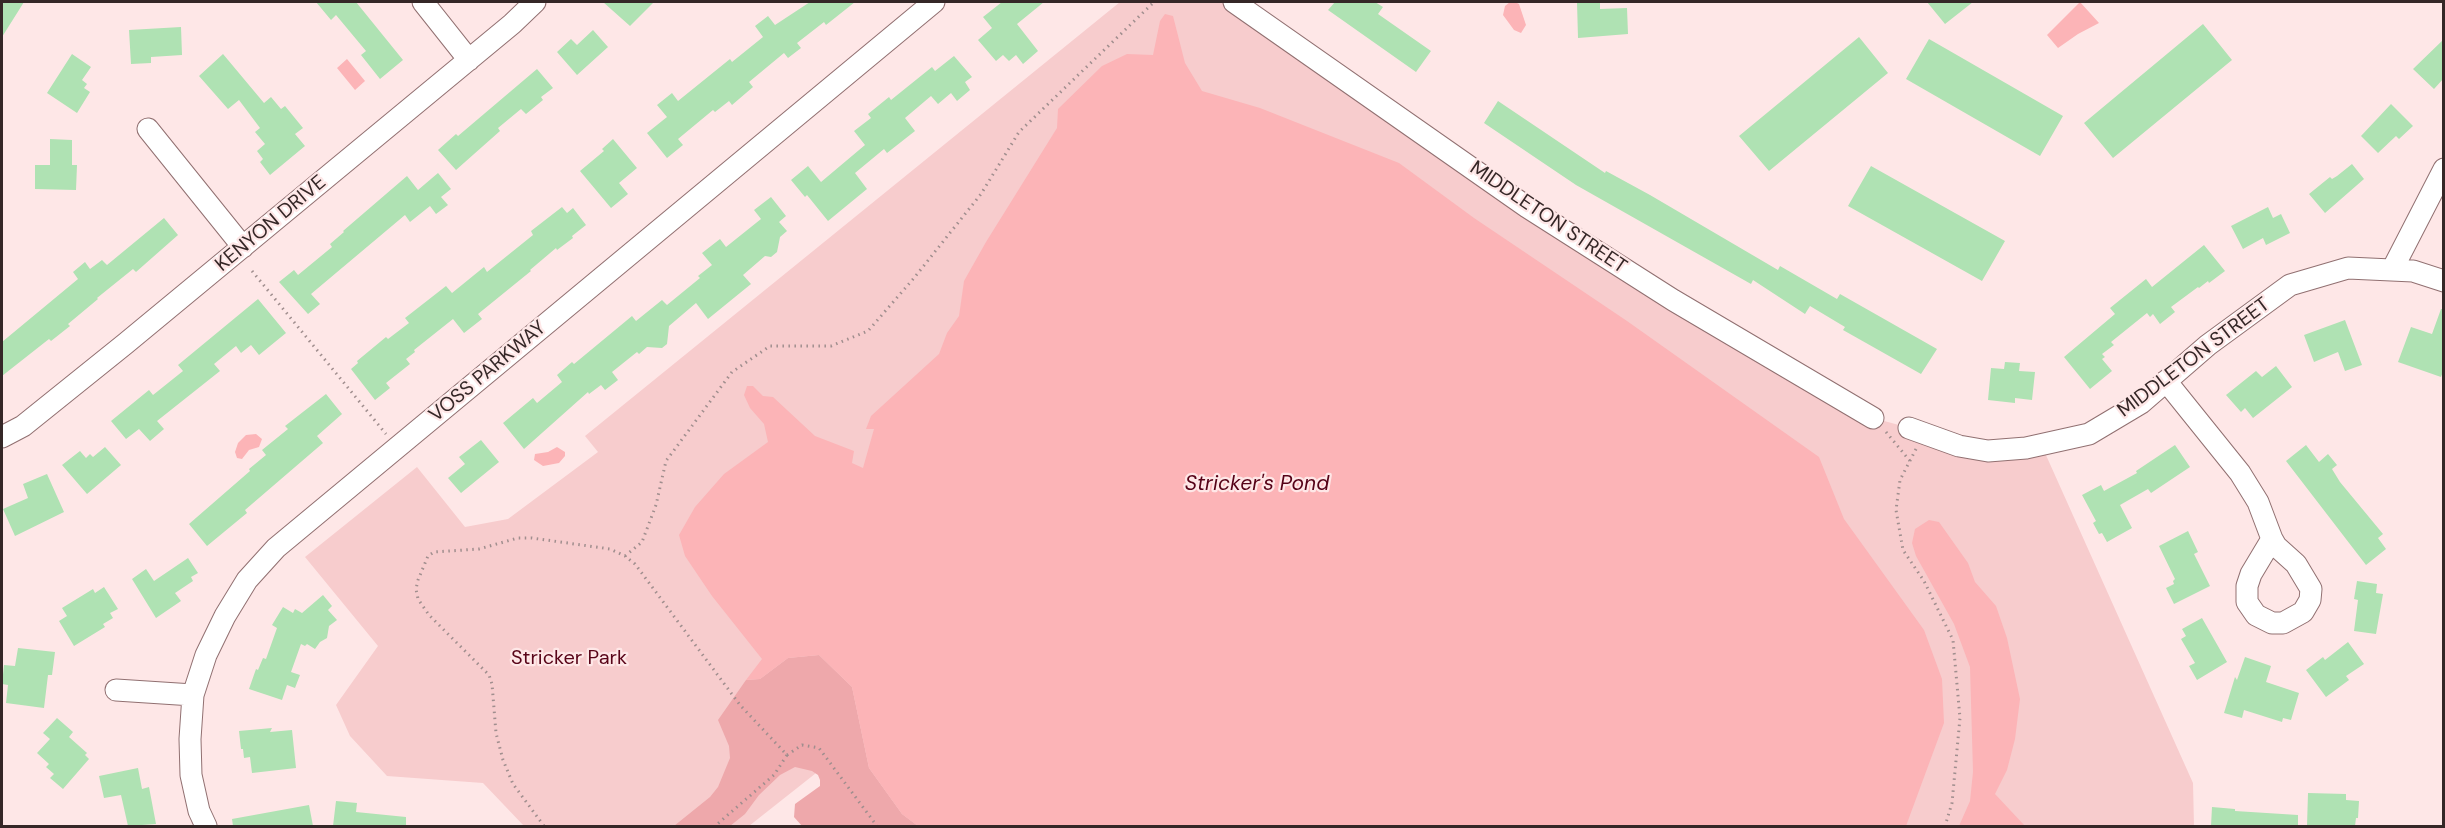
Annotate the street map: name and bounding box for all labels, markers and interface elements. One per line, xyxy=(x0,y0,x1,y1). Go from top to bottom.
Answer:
street label: MIDDLETON STREET xyxy=(1465,157,1631,279)
street label: KENYON DRIVE xyxy=(211,171,331,277)
street label: MIDDLETON STREET xyxy=(2113,293,2275,423)
street label: VOSS PARKWAY xyxy=(425,316,551,428)
water label: Stricker's Pond xyxy=(1185,471,1329,497)
park label: Stricker Park xyxy=(511,647,627,671)

